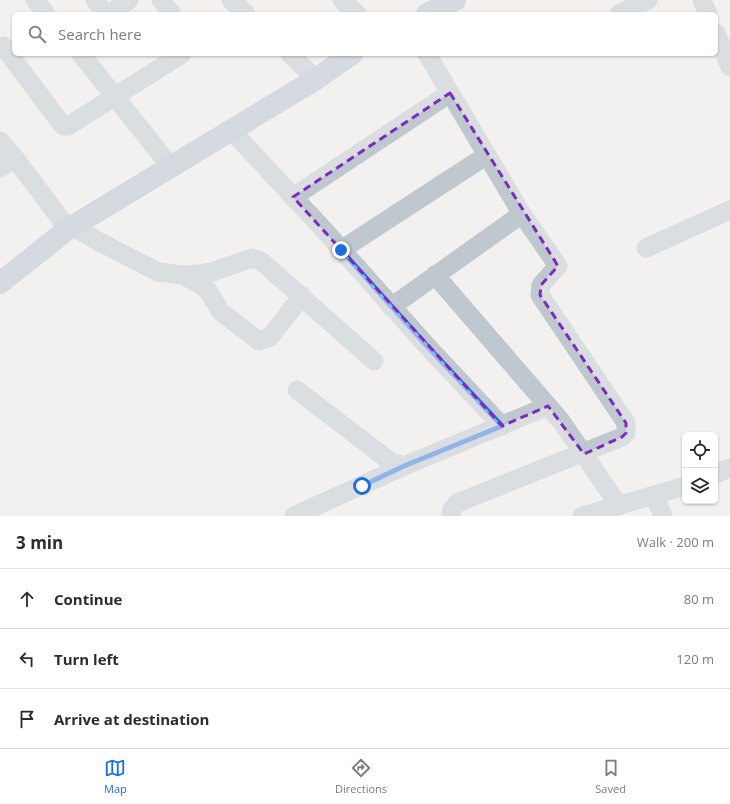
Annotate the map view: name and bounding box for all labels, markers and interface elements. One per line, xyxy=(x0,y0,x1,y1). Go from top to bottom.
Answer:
search box xyxy=(12,12,718,56)
icon: search xyxy=(26,23,48,45)
text: Search here xyxy=(58,24,142,44)
route end xyxy=(332,241,350,259)
map controls xyxy=(682,432,718,504)
button: locate xyxy=(682,432,718,468)
button: layers xyxy=(682,468,718,504)
route start xyxy=(353,477,371,495)
text: 3 min xyxy=(16,531,63,554)
text: Walk · 200 m xyxy=(637,533,714,551)
icon: ahead xyxy=(16,588,38,610)
text: Continue xyxy=(54,589,122,609)
text: 80 m xyxy=(684,590,714,608)
icon: left xyxy=(16,648,38,670)
text: Turn left xyxy=(54,649,119,669)
text: 120 m xyxy=(676,650,714,668)
icon: arrive xyxy=(16,708,38,730)
text: Arrive at destination xyxy=(54,709,209,729)
tab: Map xyxy=(104,757,127,796)
tab: Directions xyxy=(335,757,387,796)
tab: Saved xyxy=(595,757,626,796)

